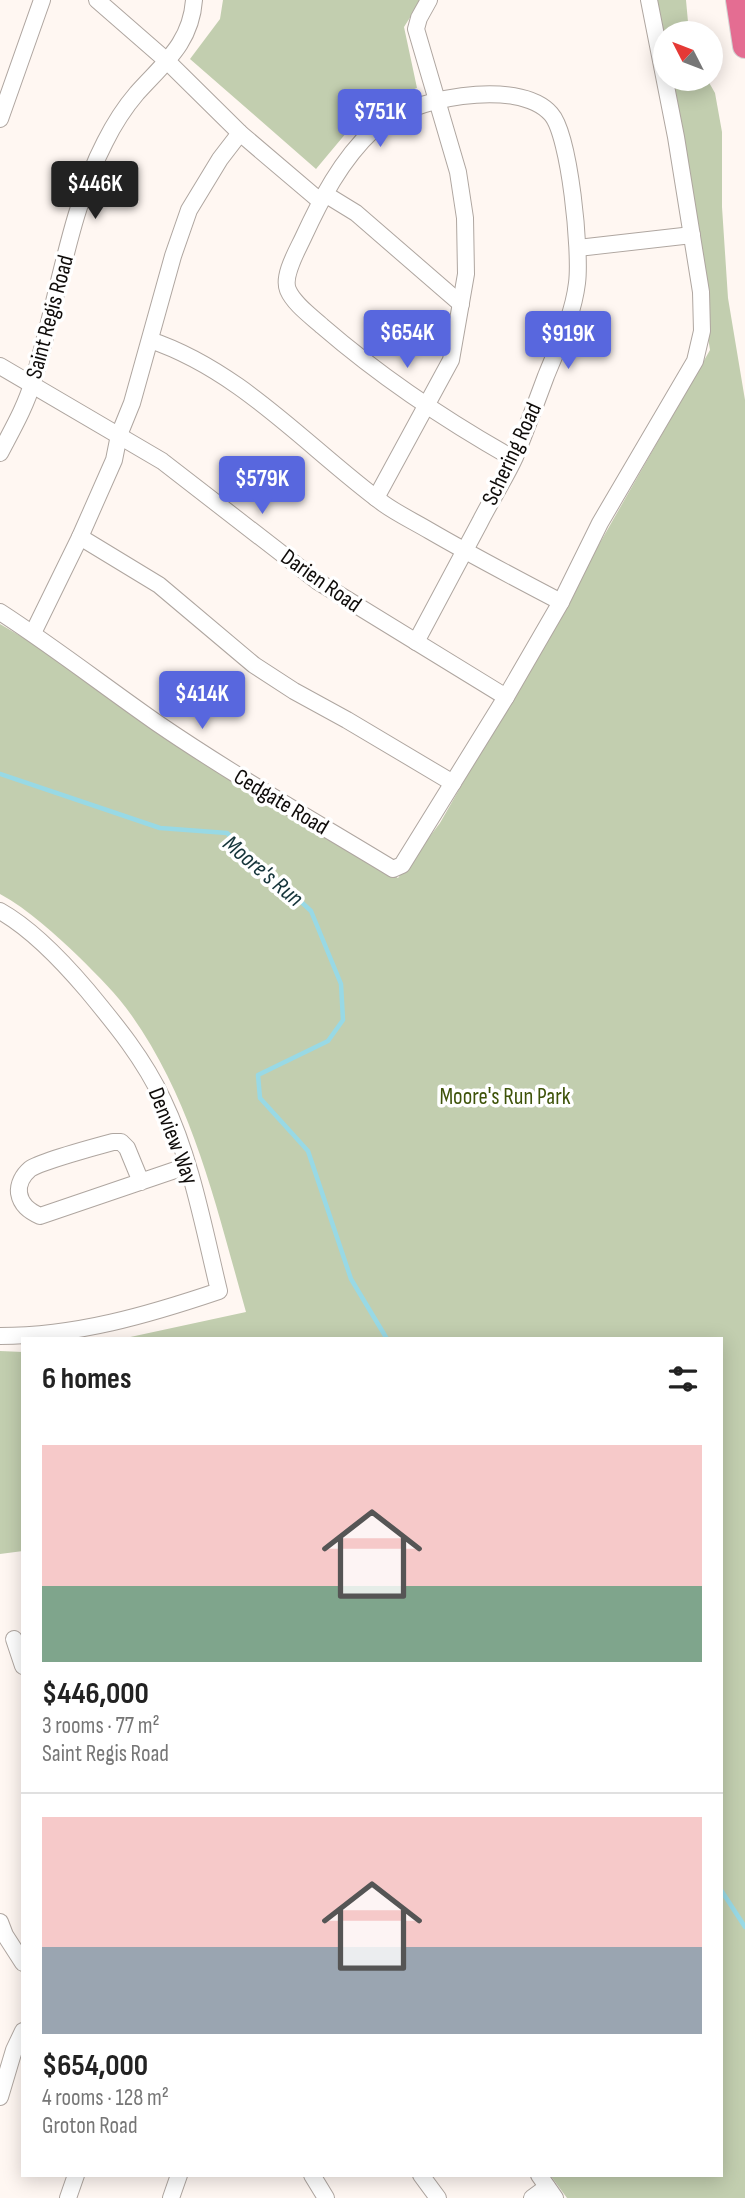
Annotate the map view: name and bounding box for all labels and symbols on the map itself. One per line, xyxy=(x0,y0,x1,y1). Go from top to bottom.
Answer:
north arrow xyxy=(653,21,723,91)
pin: $751K xyxy=(331,90,429,149)
pin: $446K xyxy=(46,162,144,221)
street label: Saint Regis Road xyxy=(20,252,80,382)
pin: $654K xyxy=(358,310,456,370)
pin: $919K xyxy=(519,312,617,371)
street label: Schering Road xyxy=(476,398,548,510)
pin: $579K xyxy=(213,456,311,516)
street label: Darien Road xyxy=(275,543,367,619)
pin: $414K xyxy=(153,672,251,731)
street label: Cedgate Road xyxy=(229,763,333,841)
water label: Moore's Run xyxy=(217,829,309,913)
park label: Moore's Run Park xyxy=(439,1083,571,1111)
street label: Denview Way xyxy=(142,1084,204,1188)

